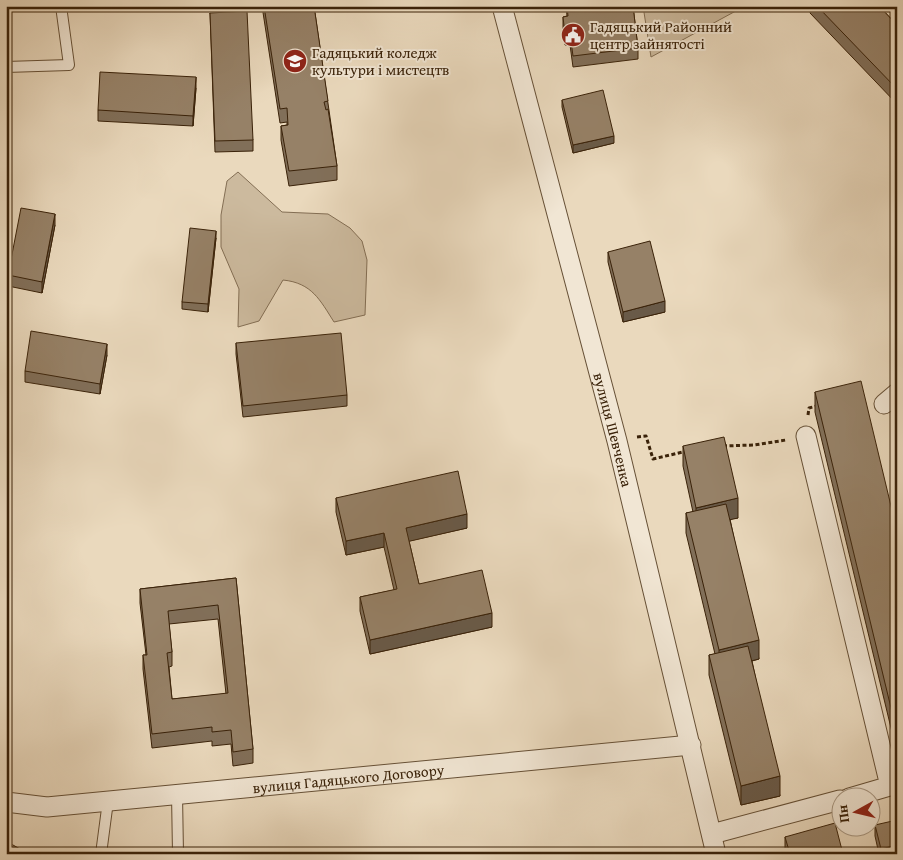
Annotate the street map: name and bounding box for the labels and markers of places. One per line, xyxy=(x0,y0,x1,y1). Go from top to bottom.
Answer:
place label: Гадяцький Районний центр зайнятості xyxy=(590,16,732,54)
public building icon: Гадяцький Районний центр зайнятості xyxy=(560,22,586,48)
place label: Гадяцький коледж культури і мистецтв xyxy=(312,42,449,80)
school or university icon: Гадяцький коледж культури і мистецтв xyxy=(282,48,308,74)

